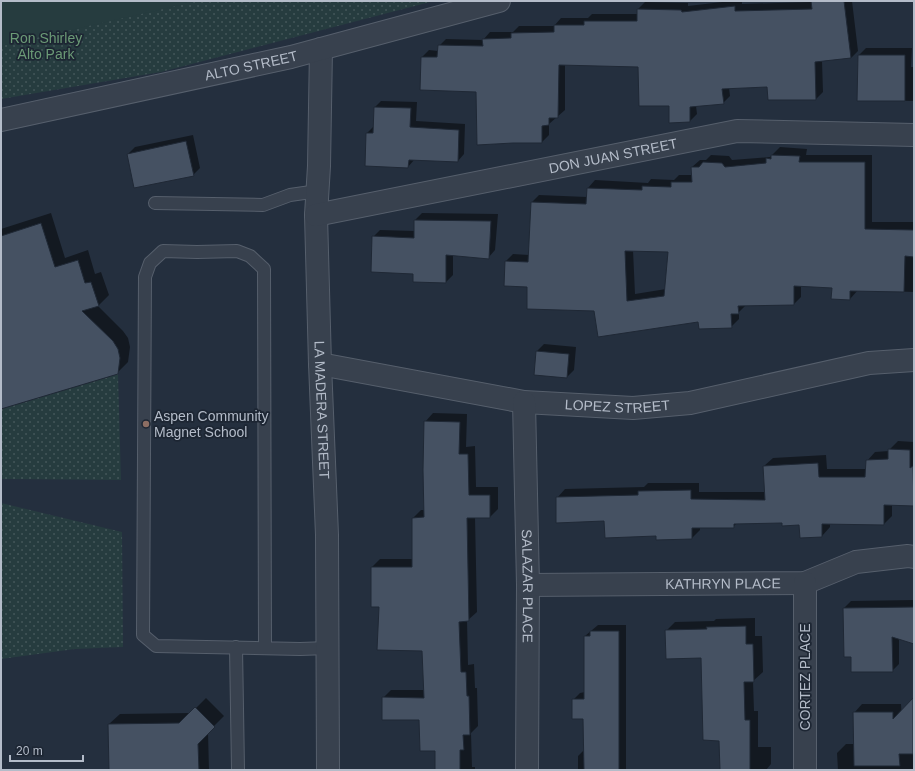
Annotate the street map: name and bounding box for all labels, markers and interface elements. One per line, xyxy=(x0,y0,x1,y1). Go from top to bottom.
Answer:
park label: Ron Shirley Alto Park xyxy=(10,30,82,62)
street label: ALTO STREET xyxy=(203,47,300,83)
street label: DON JUAN STREET xyxy=(547,135,679,176)
street label: LA MADERA STREET xyxy=(311,340,333,480)
street label: LOPEZ STREET xyxy=(564,396,671,416)
place label: Aspen Community Magnet School xyxy=(154,408,268,440)
marker: Aspen Community Magnet School xyxy=(141,419,151,429)
street label: SALAZAR PLACE xyxy=(519,529,536,643)
street label: KATHRYN PLACE xyxy=(665,575,781,592)
street label: CORTEZ PLACE xyxy=(797,623,813,731)
scale bar xyxy=(10,737,83,763)
text: 20 m xyxy=(16,744,43,758)

